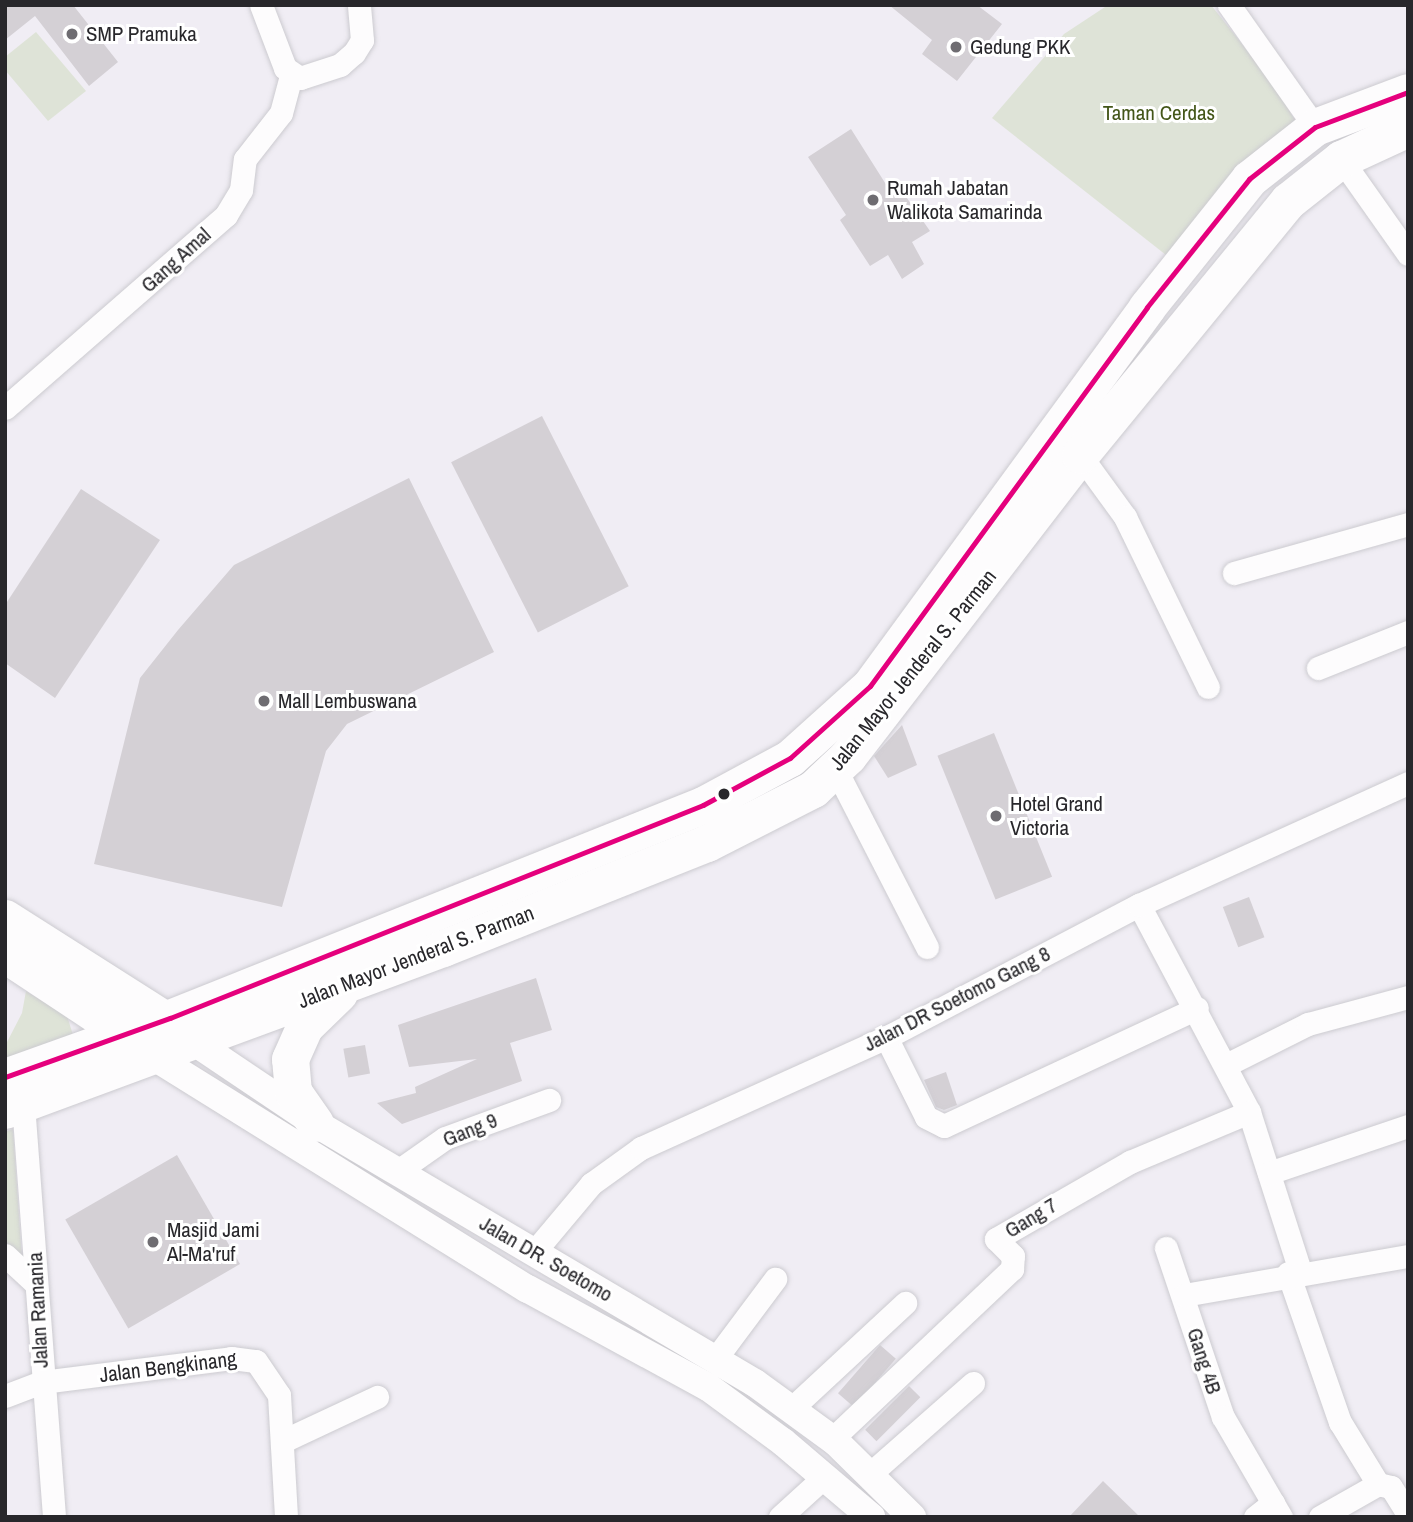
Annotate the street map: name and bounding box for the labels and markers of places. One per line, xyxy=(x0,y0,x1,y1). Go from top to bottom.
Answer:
place label: SMP Pramuka xyxy=(86,21,197,47)
marker: SMP Pramuka xyxy=(64,26,80,42)
place label: Gedung PKK xyxy=(970,34,1071,60)
marker: Gedung PKK xyxy=(948,39,964,55)
place label: Rumah Jabatan Walikota Samarinda xyxy=(887,175,1042,225)
marker: Rumah Jabatan Walikota Samarinda xyxy=(865,192,881,208)
place label: Mall Lembuswana xyxy=(278,688,417,714)
marker: Mall Lembuswana xyxy=(256,693,272,709)
unlabelled marker xyxy=(717,787,731,801)
place label: Hotel Grand Victoria xyxy=(1010,791,1103,841)
marker: Hotel Grand Victoria xyxy=(988,808,1004,824)
place label: Masjid Jami Al-Ma'ruf xyxy=(167,1217,260,1267)
marker: Masjid Jami Al-Ma'ruf xyxy=(145,1234,161,1250)

